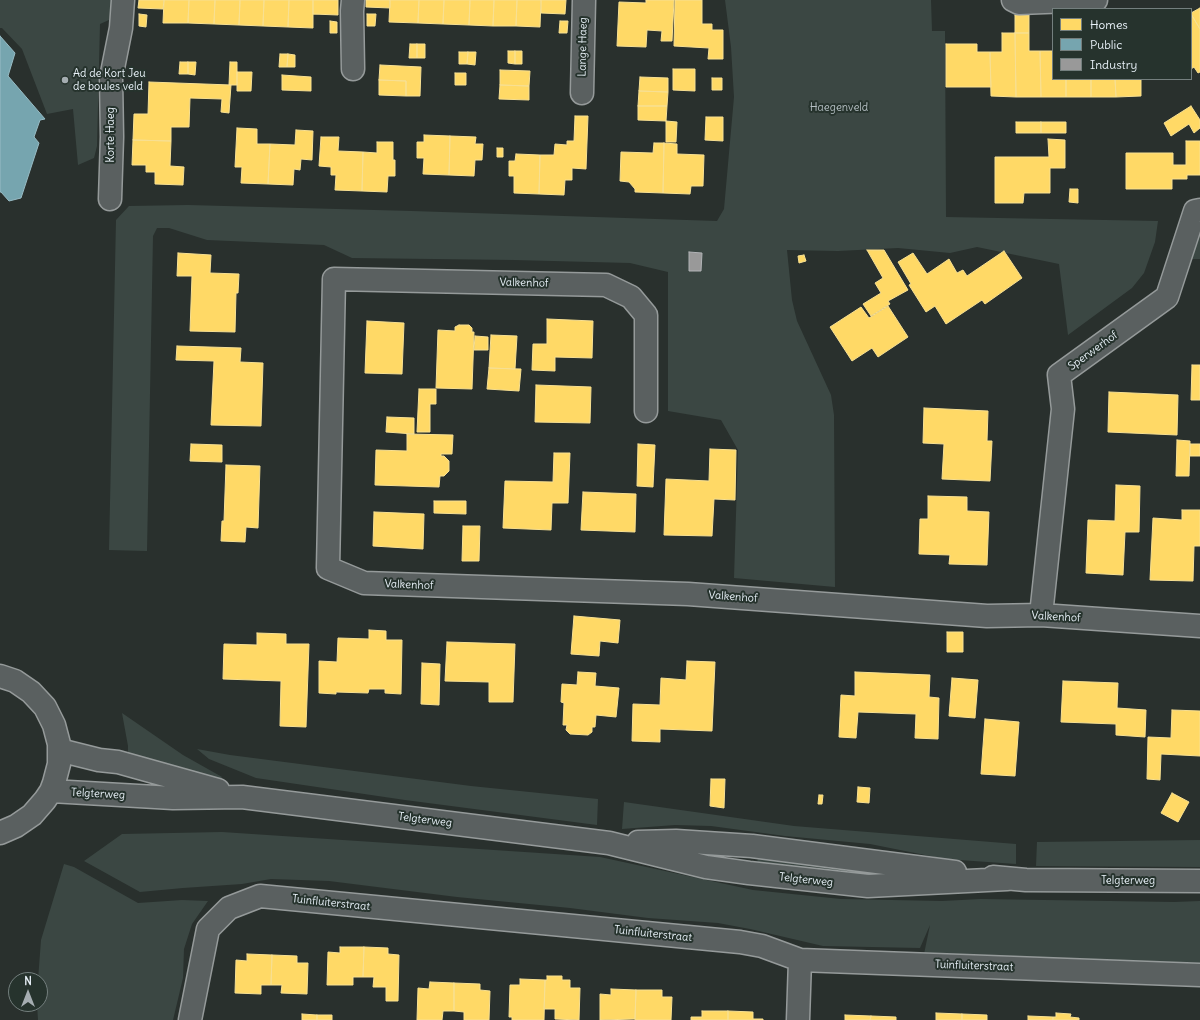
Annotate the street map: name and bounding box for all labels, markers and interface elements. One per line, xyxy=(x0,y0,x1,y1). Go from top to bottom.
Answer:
legend xyxy=(1052,8,1192,80)
street label: Lange Haeg xyxy=(576,17,590,77)
text: Homes xyxy=(1090,17,1128,32)
text: Public xyxy=(1090,37,1122,52)
text: Industry xyxy=(1090,57,1137,72)
place label: Ad de Kort Jeu de boules veld xyxy=(73,67,146,93)
marker: Ad de Kort Jeu de boules veld xyxy=(60,75,70,85)
park label: Haegenveld xyxy=(810,101,868,115)
street label: Korte Haeg xyxy=(104,107,118,163)
street label: Valkenhof xyxy=(499,276,549,290)
street label: Sperwerhof xyxy=(1066,329,1120,373)
street label: Valkenhof xyxy=(384,578,434,592)
street label: Valkenhof xyxy=(708,589,758,605)
street label: Valkenhof xyxy=(1031,609,1081,625)
street label: Telgterweg xyxy=(71,786,125,802)
street label: Telgterweg xyxy=(397,810,453,830)
street label: Telgterweg xyxy=(778,871,834,889)
street label: Telgterweg xyxy=(1101,874,1155,888)
street label: Tuinfluiterstraat xyxy=(291,892,371,914)
street label: Tuinfluiterstraat xyxy=(613,923,693,945)
street label: Tuinfluiterstraat xyxy=(935,958,1013,974)
north arrow xyxy=(8,972,48,1012)
text: N xyxy=(24,974,32,988)

